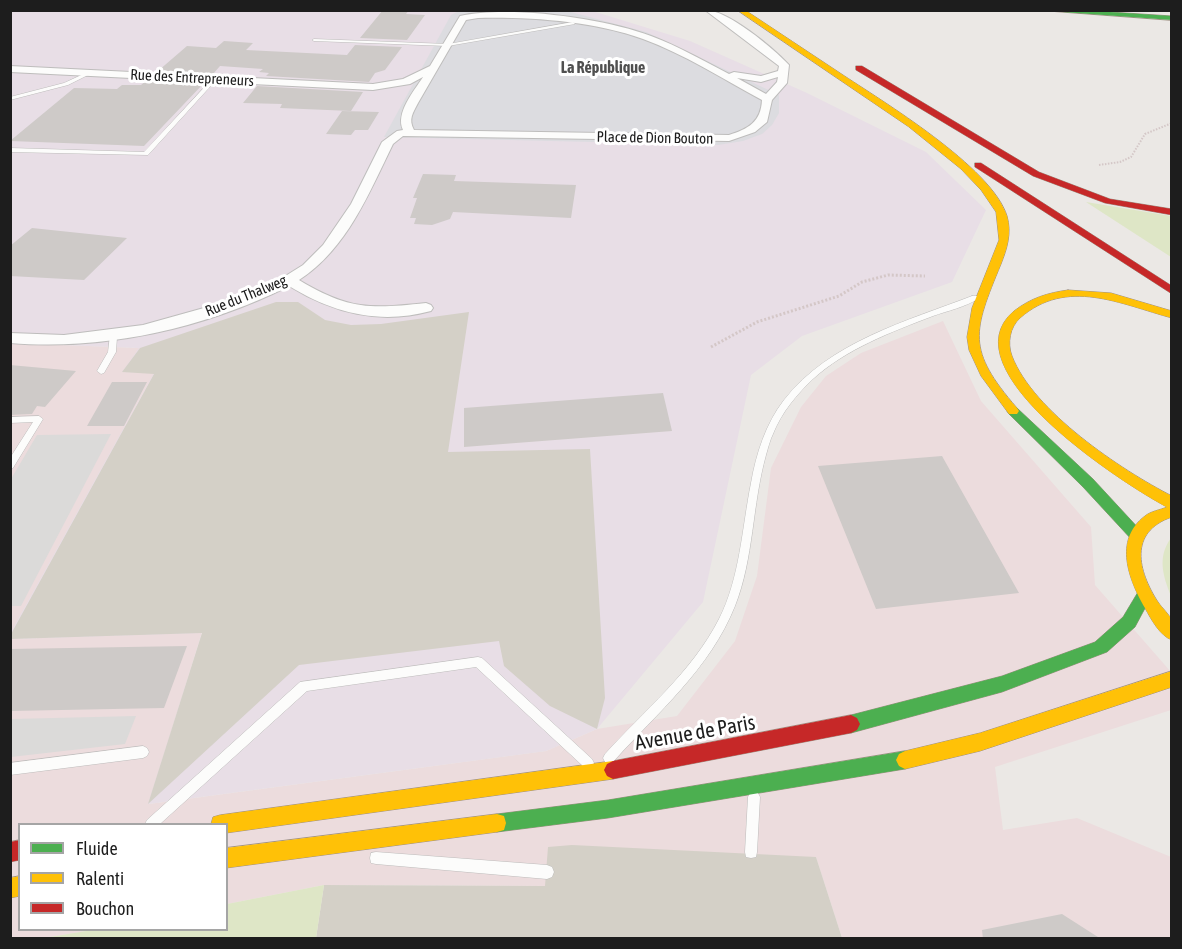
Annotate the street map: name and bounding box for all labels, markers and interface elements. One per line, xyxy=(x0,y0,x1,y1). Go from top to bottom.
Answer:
district label: La République xyxy=(561,58,645,78)
street label: Rue des Entrepreneurs xyxy=(130,66,254,90)
street label: Place de Dion Bouton xyxy=(596,128,714,148)
street label: Rue du Thalweg xyxy=(203,271,289,321)
street label: Avenue de Paris xyxy=(633,710,757,756)
legend xyxy=(18,823,228,931)
text: Fluide xyxy=(76,838,118,859)
text: Ralenti xyxy=(76,868,124,889)
text: Bouchon xyxy=(76,898,134,919)

